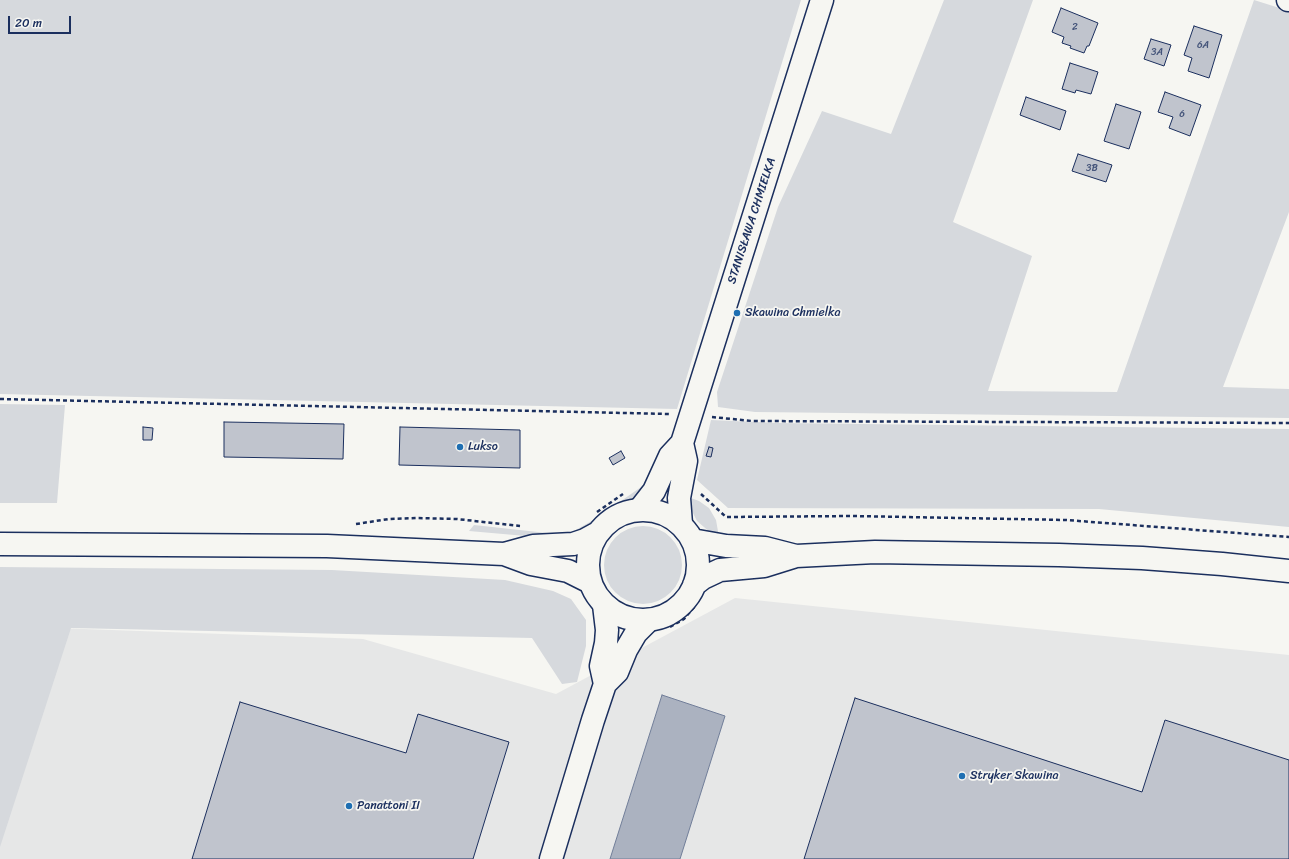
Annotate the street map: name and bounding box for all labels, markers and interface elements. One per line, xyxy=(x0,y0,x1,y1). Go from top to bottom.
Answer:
scale bar xyxy=(10,8,73,34)
text: 20 m xyxy=(15,12,42,34)
house number: 2 xyxy=(1072,21,1078,33)
house number: 6A xyxy=(1197,39,1209,51)
house number: 3A xyxy=(1151,46,1163,58)
house number: 6 xyxy=(1179,108,1185,120)
street label: STANISŁAWA CHMIELKA xyxy=(725,156,779,286)
house number: 3B xyxy=(1086,162,1098,174)
place label: Skawina Chmielka xyxy=(745,306,840,320)
marker: Skawina Chmielka xyxy=(732,308,742,318)
place label: Lukso xyxy=(468,440,498,454)
marker: Lukso xyxy=(455,442,465,452)
place label: Stryker Skawina xyxy=(970,769,1058,783)
marker: Stryker Skawina xyxy=(957,771,967,781)
place label: Panattoni II xyxy=(357,799,420,813)
marker: Panattoni II xyxy=(344,801,354,811)

